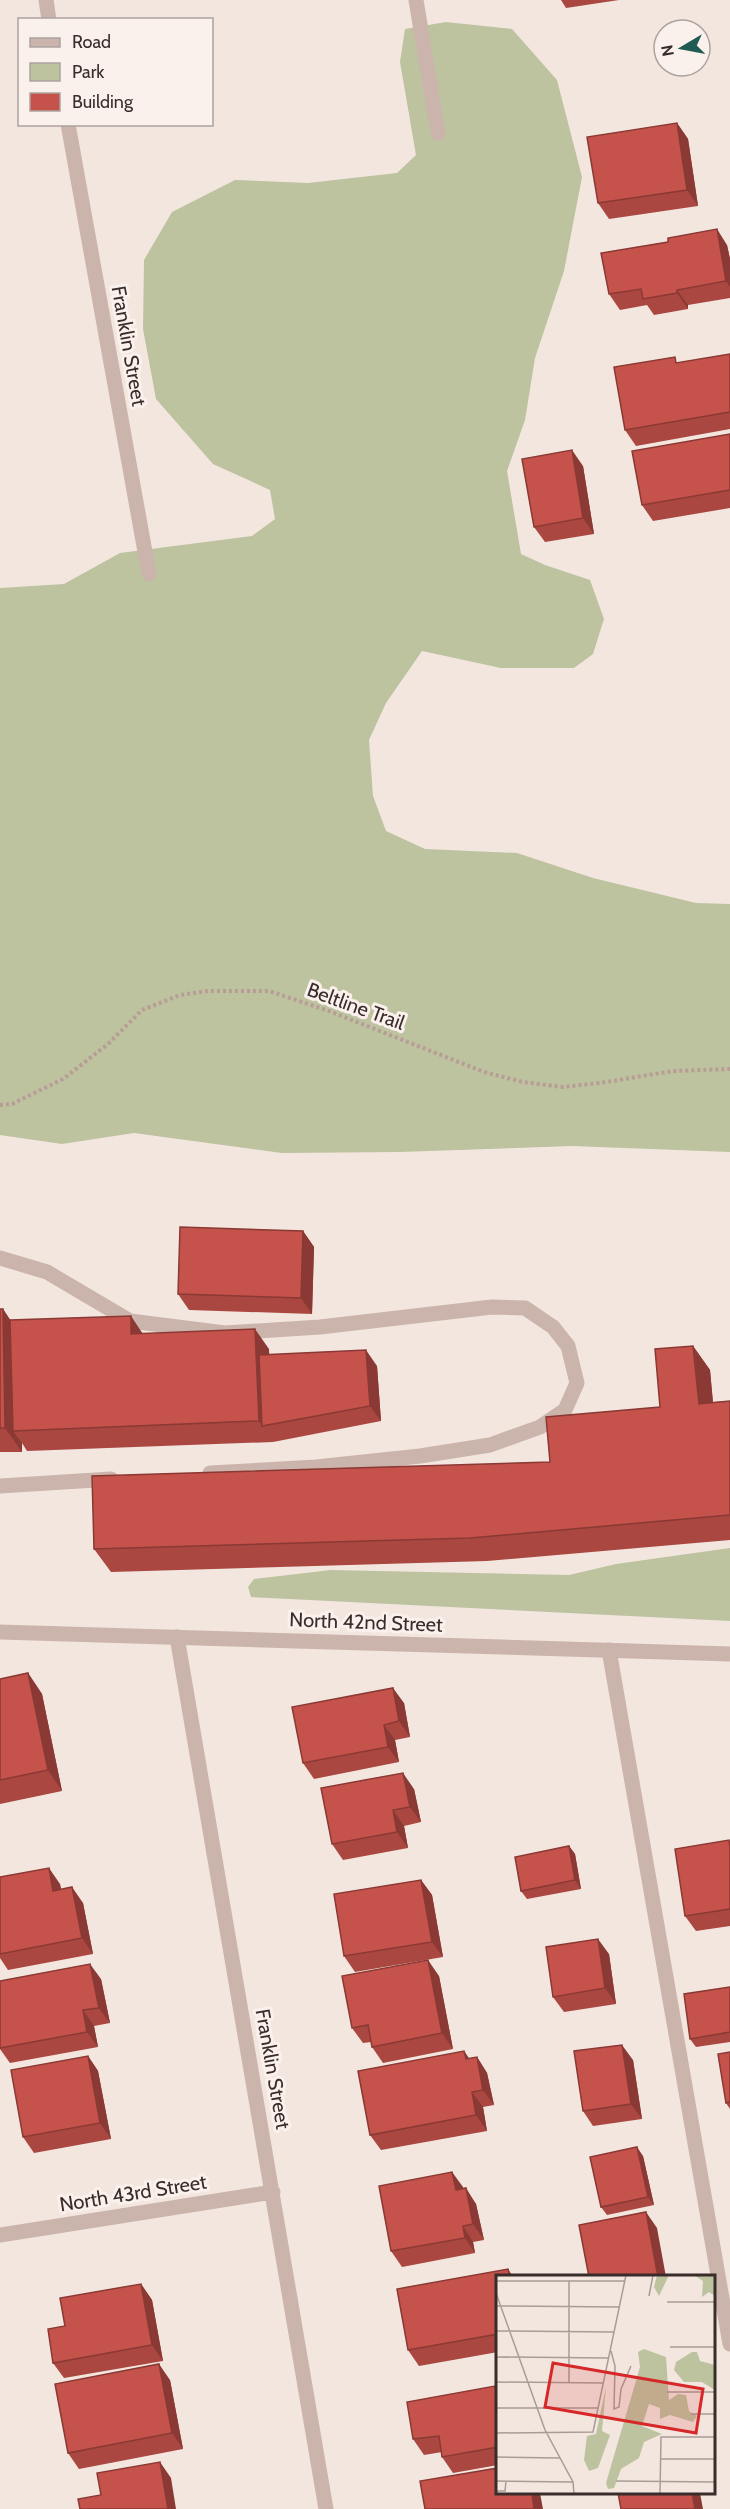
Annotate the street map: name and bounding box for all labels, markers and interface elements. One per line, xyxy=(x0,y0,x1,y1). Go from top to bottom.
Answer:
legend xyxy=(18,18,213,126)
north arrow xyxy=(652,18,712,78)
text: Road xyxy=(72,31,111,53)
text: N xyxy=(657,43,678,58)
text: Park xyxy=(72,61,105,83)
text: Building xyxy=(72,91,134,113)
street label: Franklin Street xyxy=(107,284,151,408)
street label: Beltline Trail xyxy=(304,977,408,1035)
street label: North 42nd Street xyxy=(289,1607,443,1637)
street label: Franklin Street xyxy=(251,2007,295,2131)
street label: North 43rd Street xyxy=(58,2169,209,2216)
inset map xyxy=(496,2275,715,2494)

